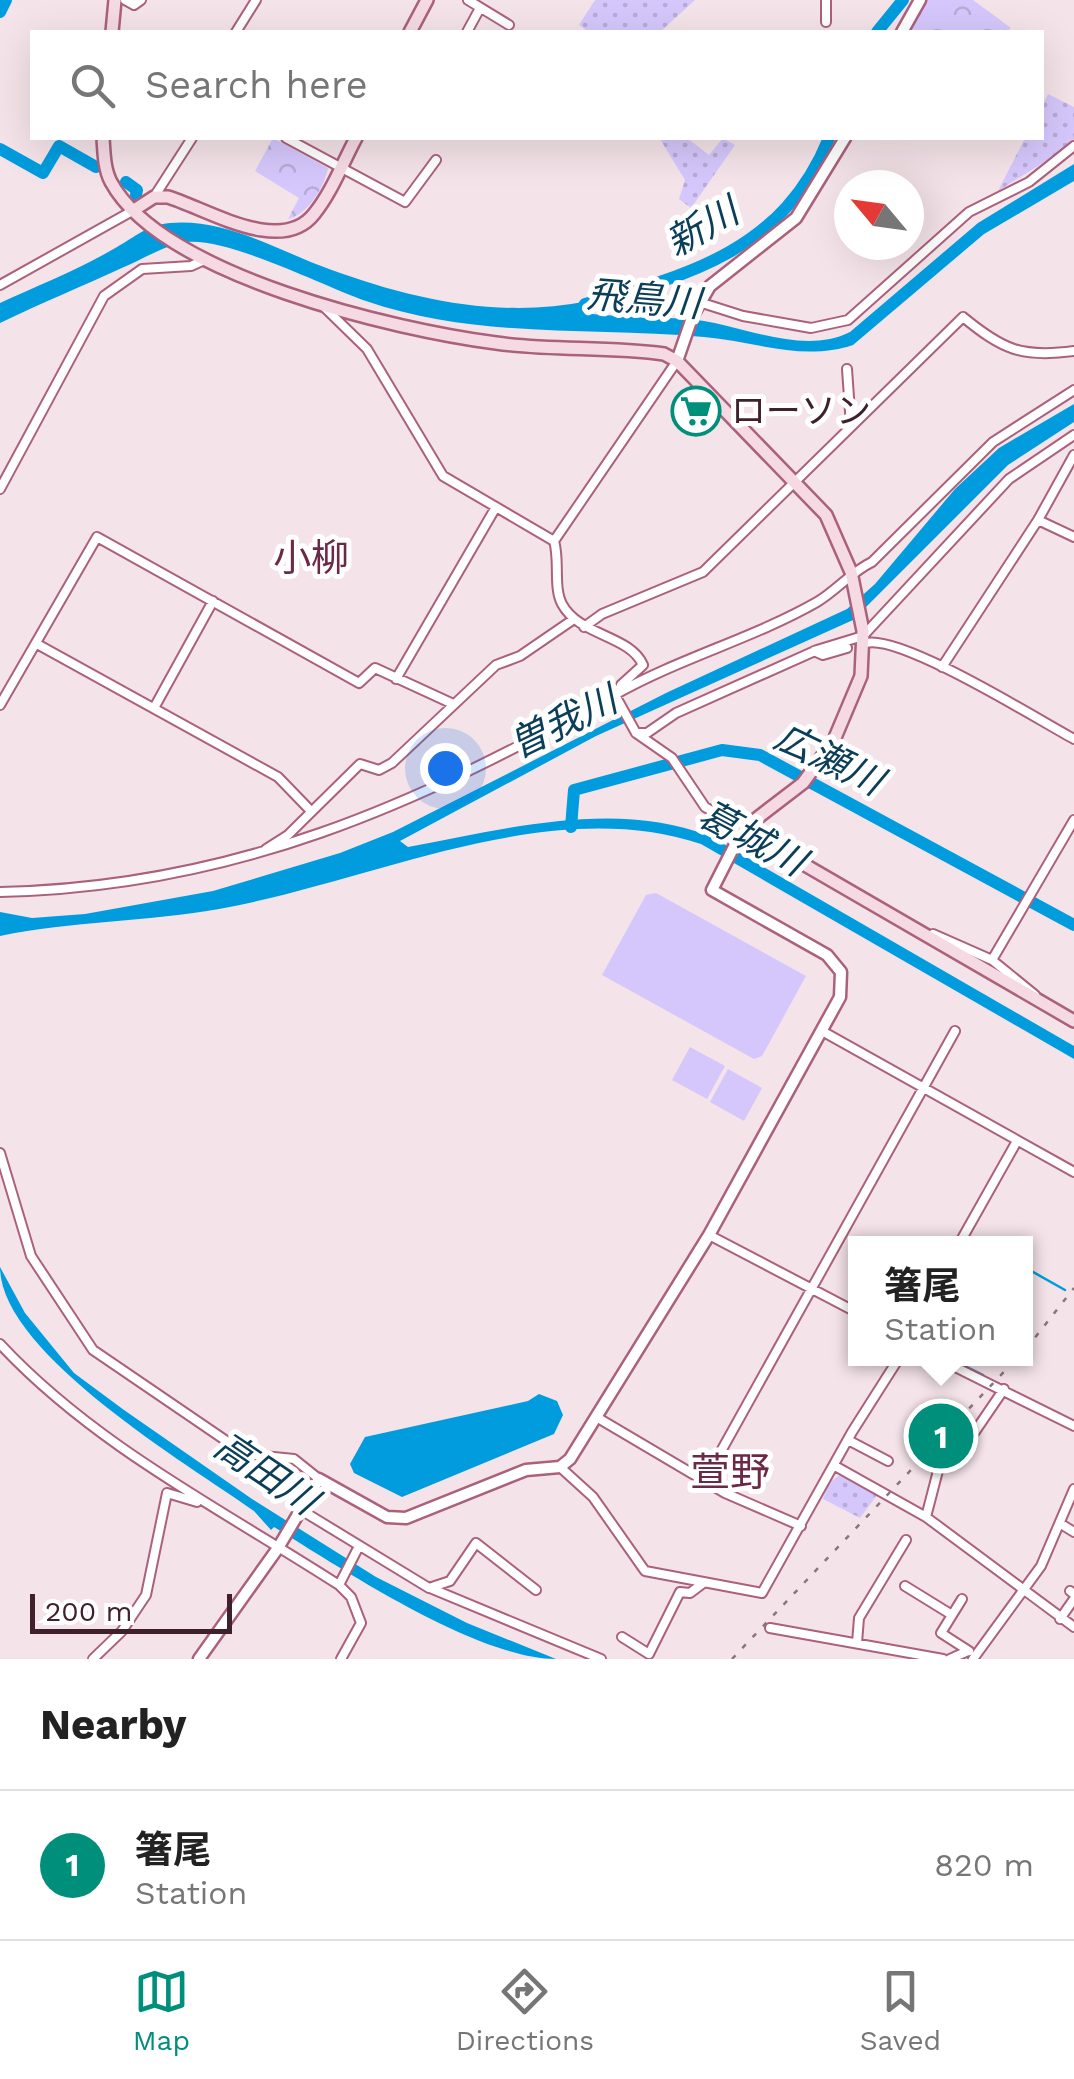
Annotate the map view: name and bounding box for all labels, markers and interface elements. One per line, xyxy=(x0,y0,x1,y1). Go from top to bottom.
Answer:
search box xyxy=(30,30,1044,140)
icon: search xyxy=(65,58,120,113)
text: Search here xyxy=(145,63,368,107)
north arrow xyxy=(834,170,924,260)
water label: 新川 xyxy=(658,187,749,265)
water label: 飛鳥川 xyxy=(585,272,707,326)
supermarket icon: ローソン xyxy=(670,385,722,437)
place label: ローソン xyxy=(731,390,871,432)
district label: 小柳 xyxy=(273,536,349,580)
water label: 曽我川 xyxy=(502,675,627,767)
water label: 広瀬川 xyxy=(768,714,893,806)
your location xyxy=(420,743,471,794)
water label: 葛城川 xyxy=(691,792,816,886)
popup xyxy=(848,1236,1033,1366)
text: 箸尾 xyxy=(884,1264,960,1308)
text: Station xyxy=(884,1310,997,1348)
pin: 1 xyxy=(908,1398,974,1474)
water label: 高田川 xyxy=(206,1423,329,1525)
district label: 萱野 xyxy=(690,1449,770,1496)
scale bar xyxy=(30,1589,232,1634)
text: 200 m xyxy=(45,1595,132,1628)
text: Nearby xyxy=(40,1700,187,1749)
text: 箸尾 xyxy=(135,1828,211,1872)
text: 1 xyxy=(66,1846,79,1884)
text: 820 m xyxy=(934,1846,1034,1884)
text: Station xyxy=(135,1874,247,1912)
tab: Map xyxy=(133,1964,190,2057)
tab: Directions xyxy=(456,1964,594,2057)
tab: Saved xyxy=(860,1964,941,2057)

